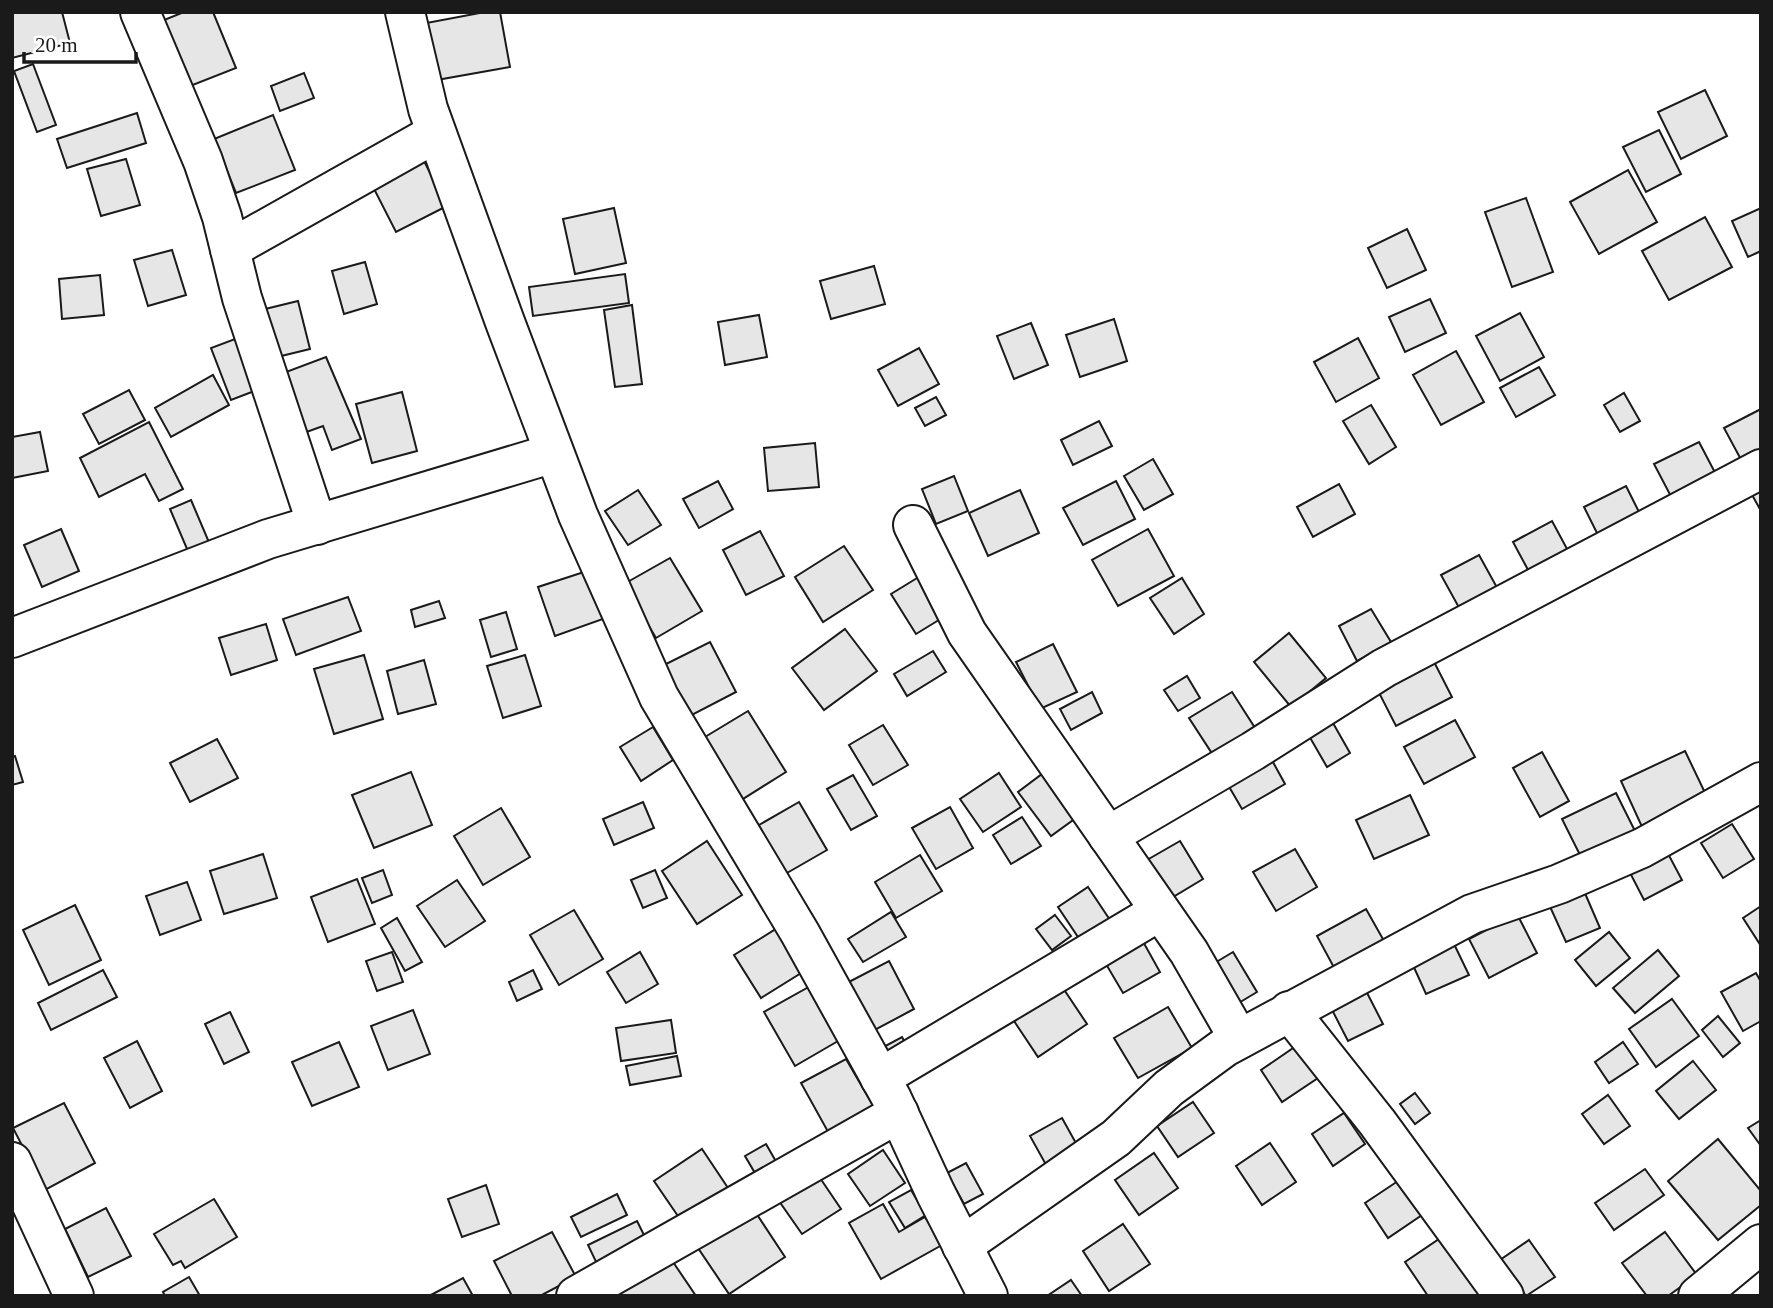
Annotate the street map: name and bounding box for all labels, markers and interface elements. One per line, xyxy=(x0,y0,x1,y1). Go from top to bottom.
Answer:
scale bar xyxy=(24,21,136,65)
text: 20 m xyxy=(35,33,78,57)

